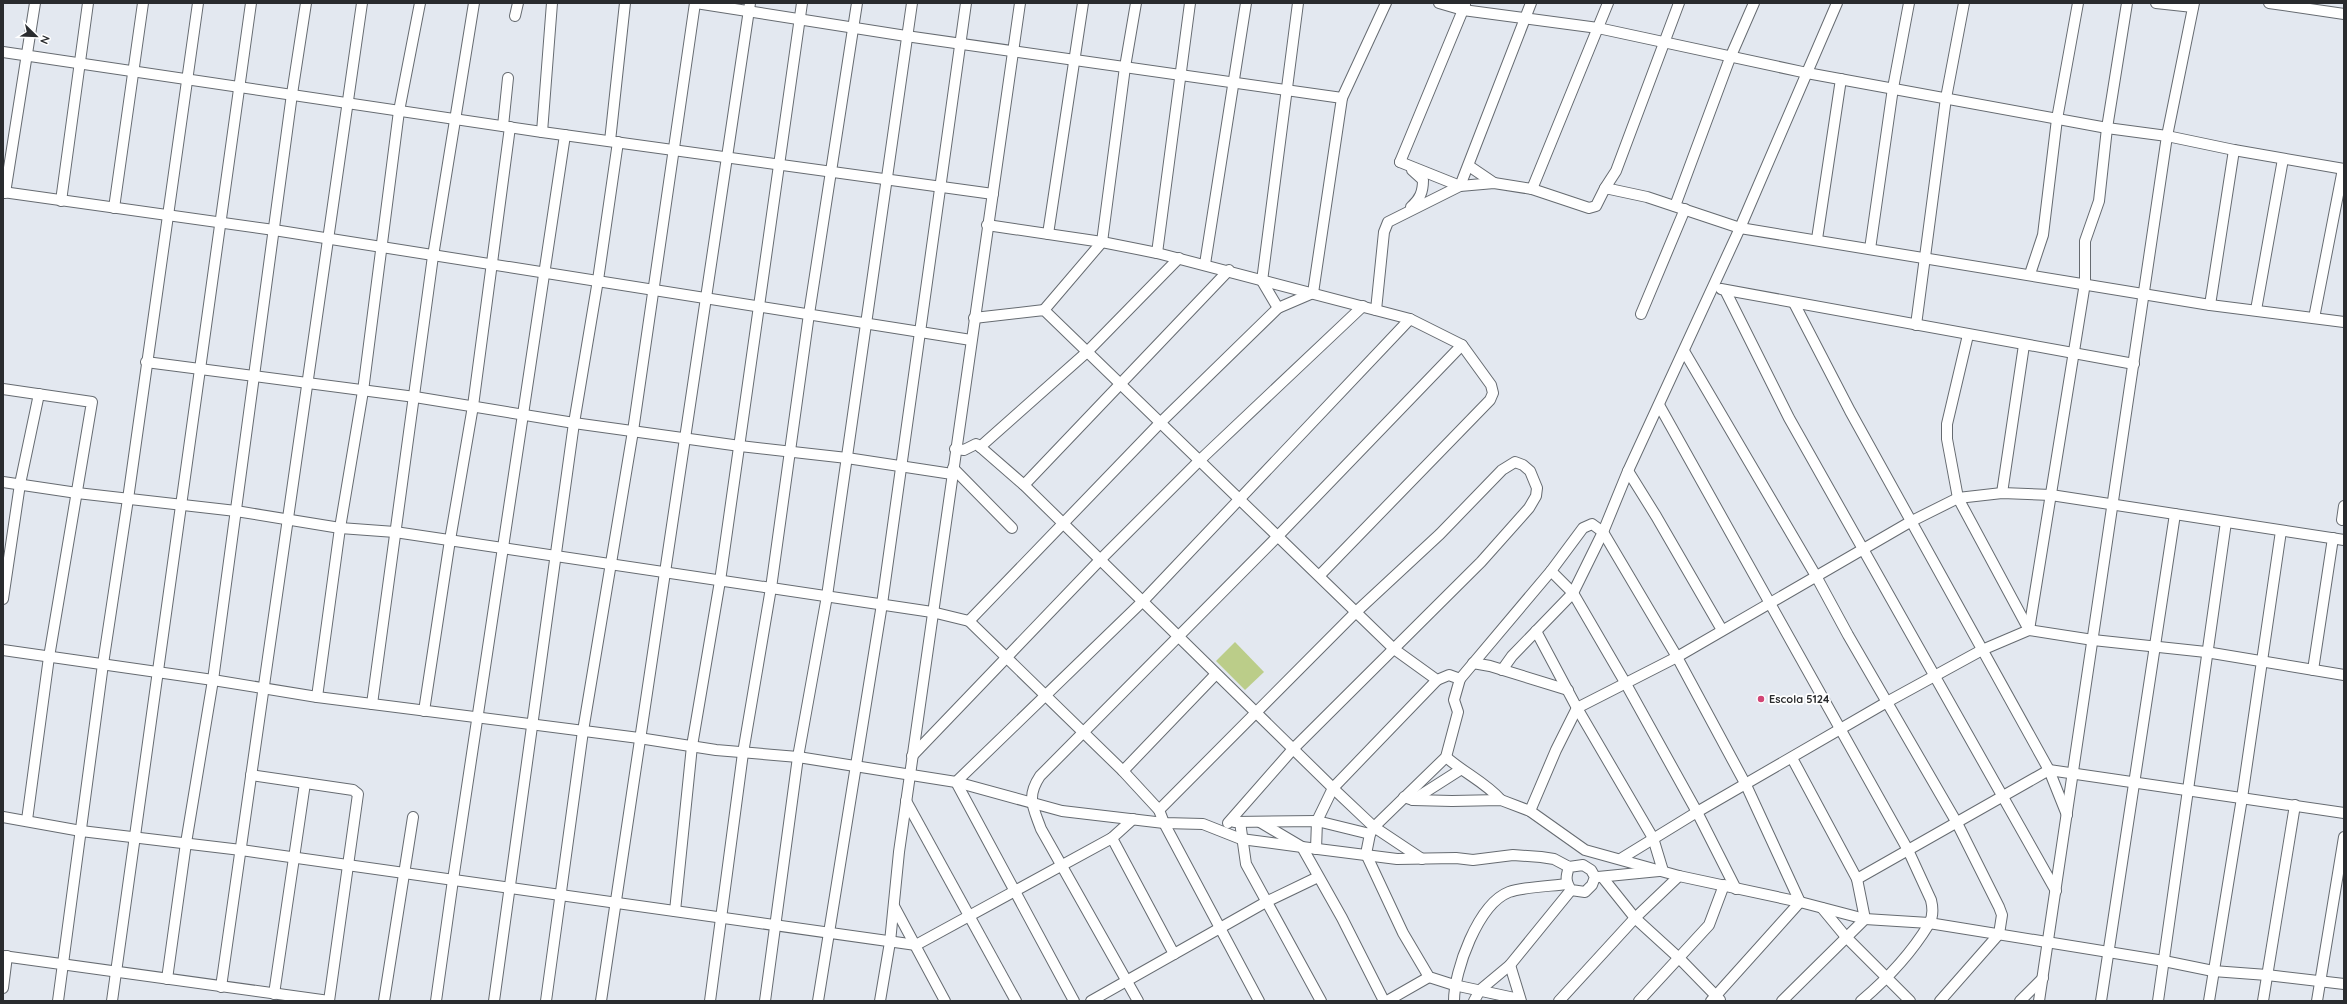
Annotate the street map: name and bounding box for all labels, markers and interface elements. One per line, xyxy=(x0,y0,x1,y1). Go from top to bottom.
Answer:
north arrow xyxy=(16,16,56,56)
text: N xyxy=(37,33,53,46)
place label: Escola 5124 xyxy=(1769,692,1830,706)
marker: Escola 5124 xyxy=(1756,694,1766,704)

